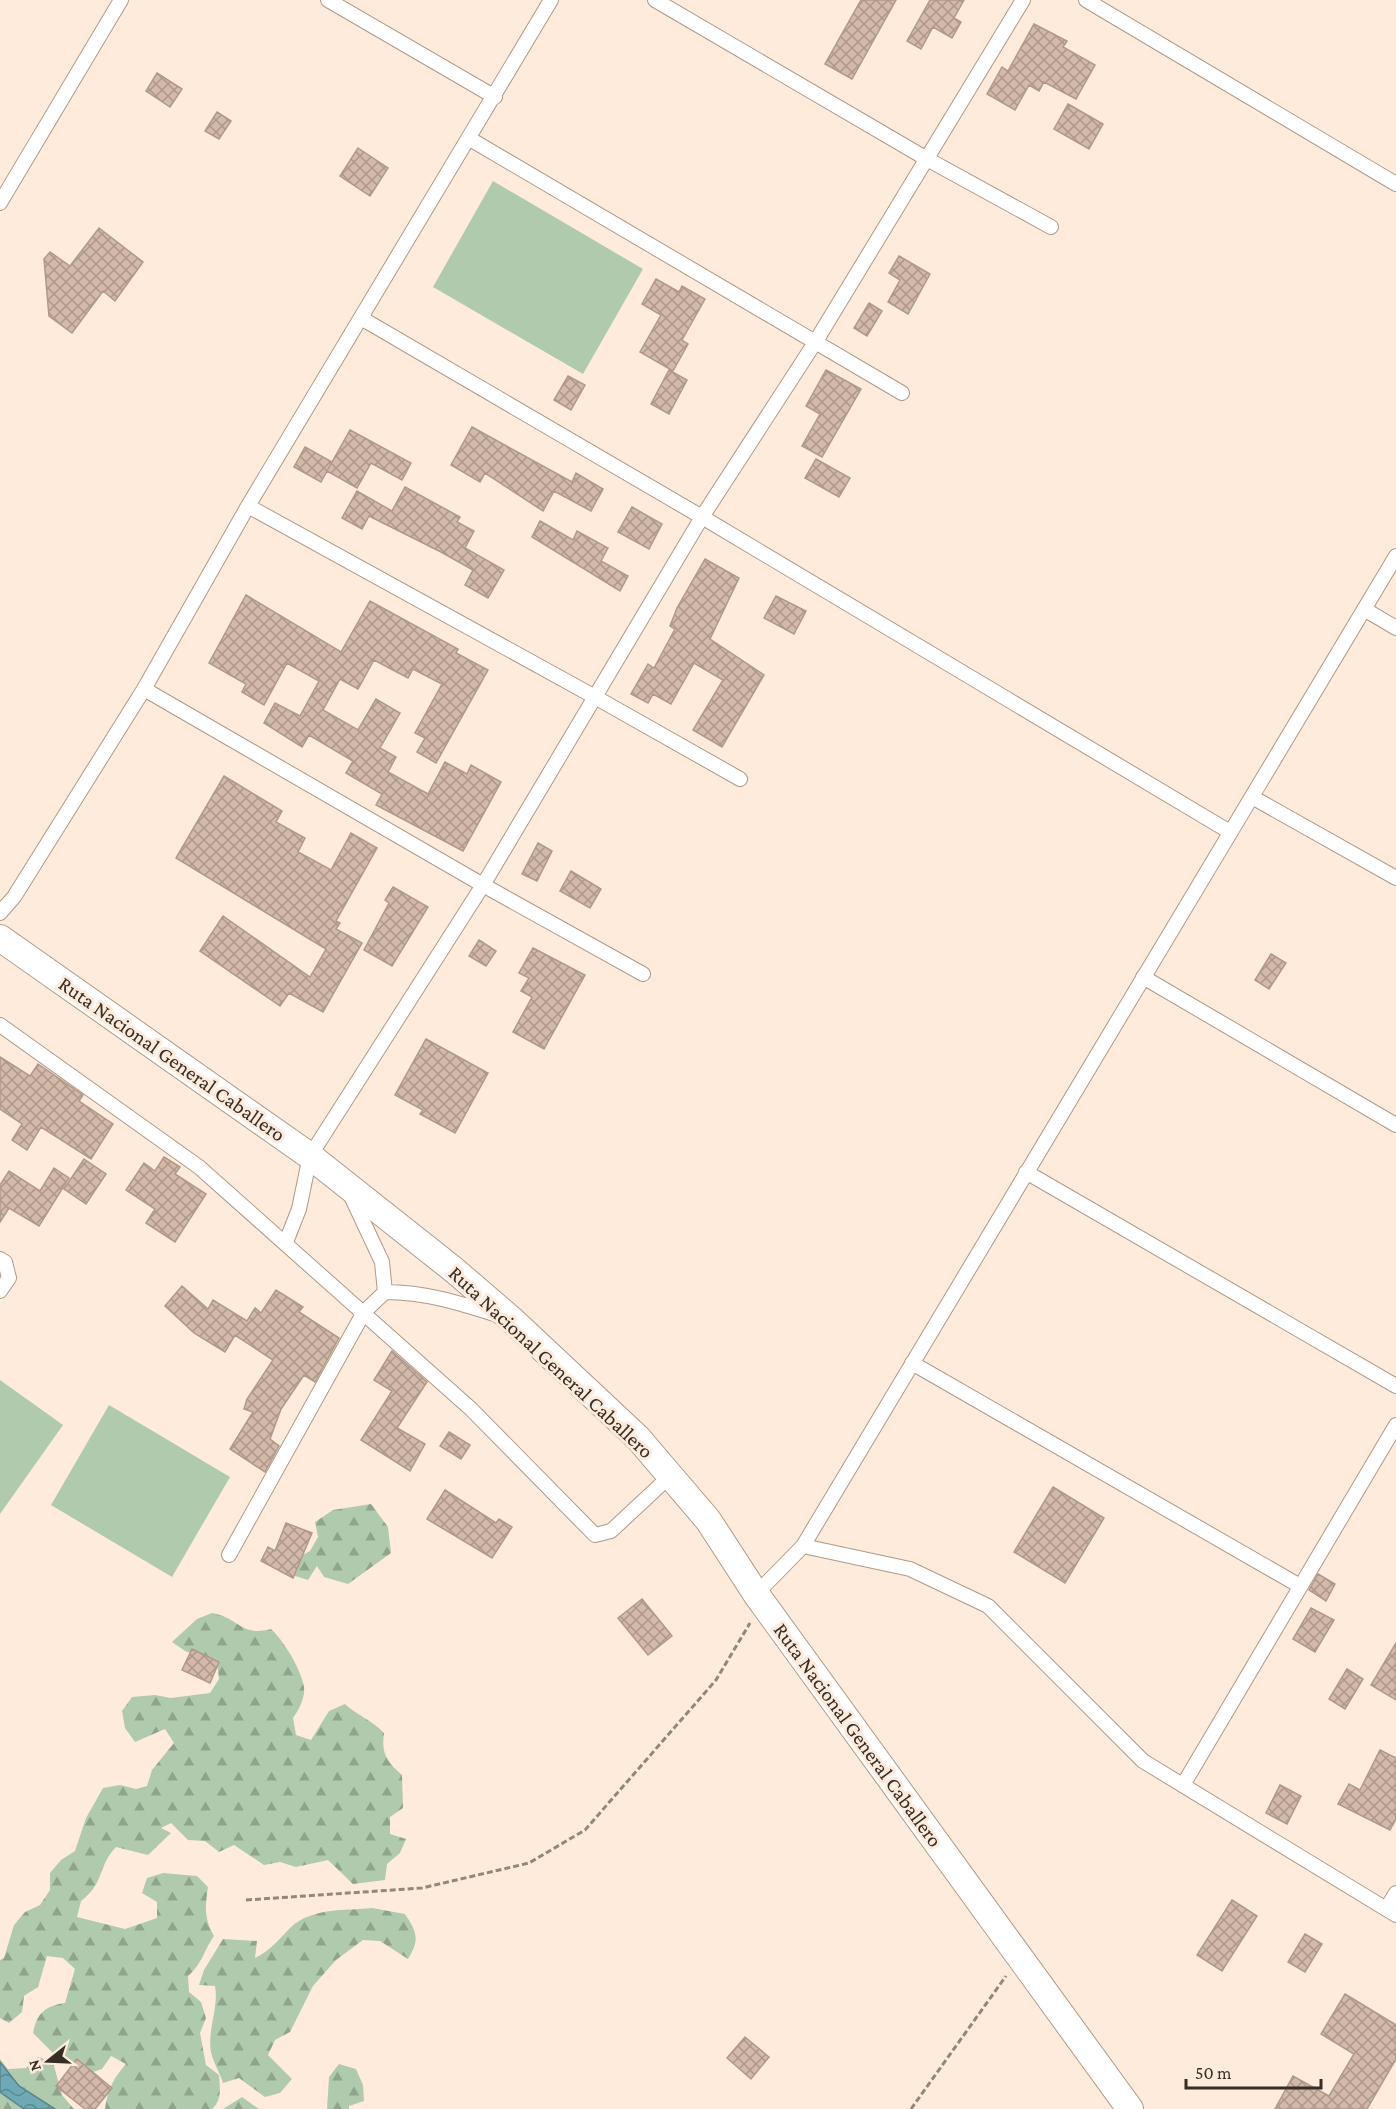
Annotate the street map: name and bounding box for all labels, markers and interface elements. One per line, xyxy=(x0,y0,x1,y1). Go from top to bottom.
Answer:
street label: Ruta Nacional General Caballero xyxy=(54,971,290,1147)
street label: Ruta Nacional General Caballero xyxy=(444,1261,658,1463)
street label: Ruta Nacional General Caballero xyxy=(769,1618,947,1852)
north arrow xyxy=(18,2031,78,2091)
scale bar xyxy=(1186,2052,1321,2090)
text: N xyxy=(24,2058,44,2073)
text: 50 m xyxy=(1195,2063,1232,2083)

